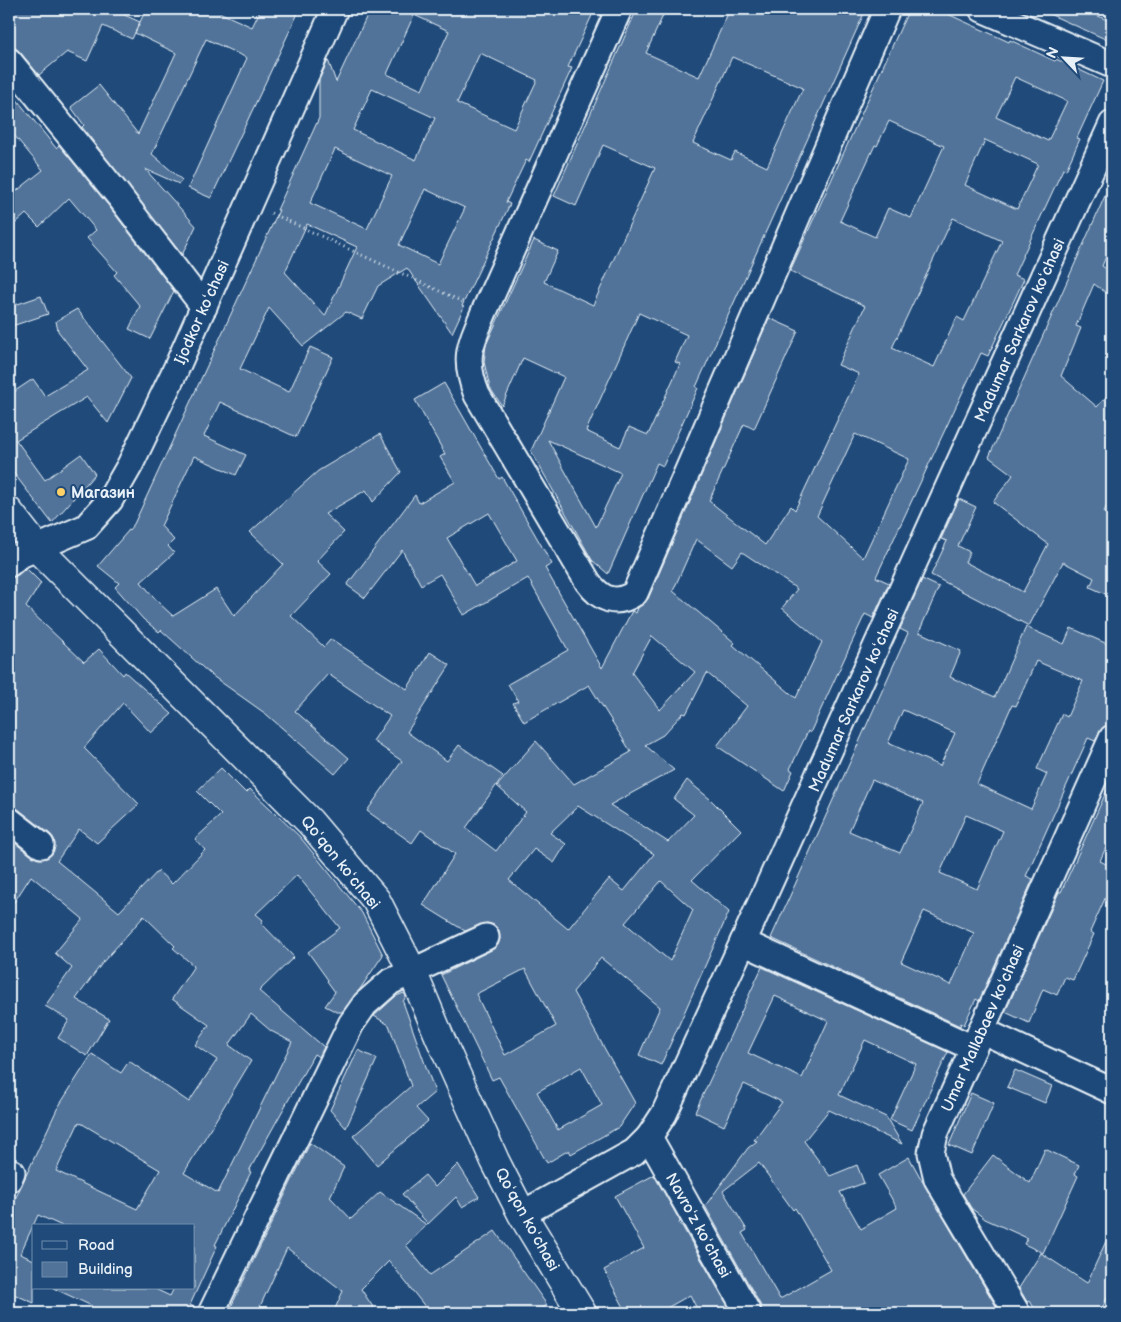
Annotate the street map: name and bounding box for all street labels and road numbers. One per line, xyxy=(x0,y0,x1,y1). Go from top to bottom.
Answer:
street label: Madumar Sarkarov koʻchasi xyxy=(971,236,1069,425)
street label: Ijodkor koʻchasi xyxy=(171,258,234,368)
street label: Madumar Sarkarov koʻchasi xyxy=(805,606,903,795)
street label: Qoʻqon koʻchasi xyxy=(296,812,383,914)
street label: Umar Mallabaev koʻchasi xyxy=(938,942,1029,1115)
street label: Qoʻqon koʻchasi xyxy=(490,1165,563,1275)
street label: Navroʻz koʻchasi xyxy=(661,1170,734,1282)

